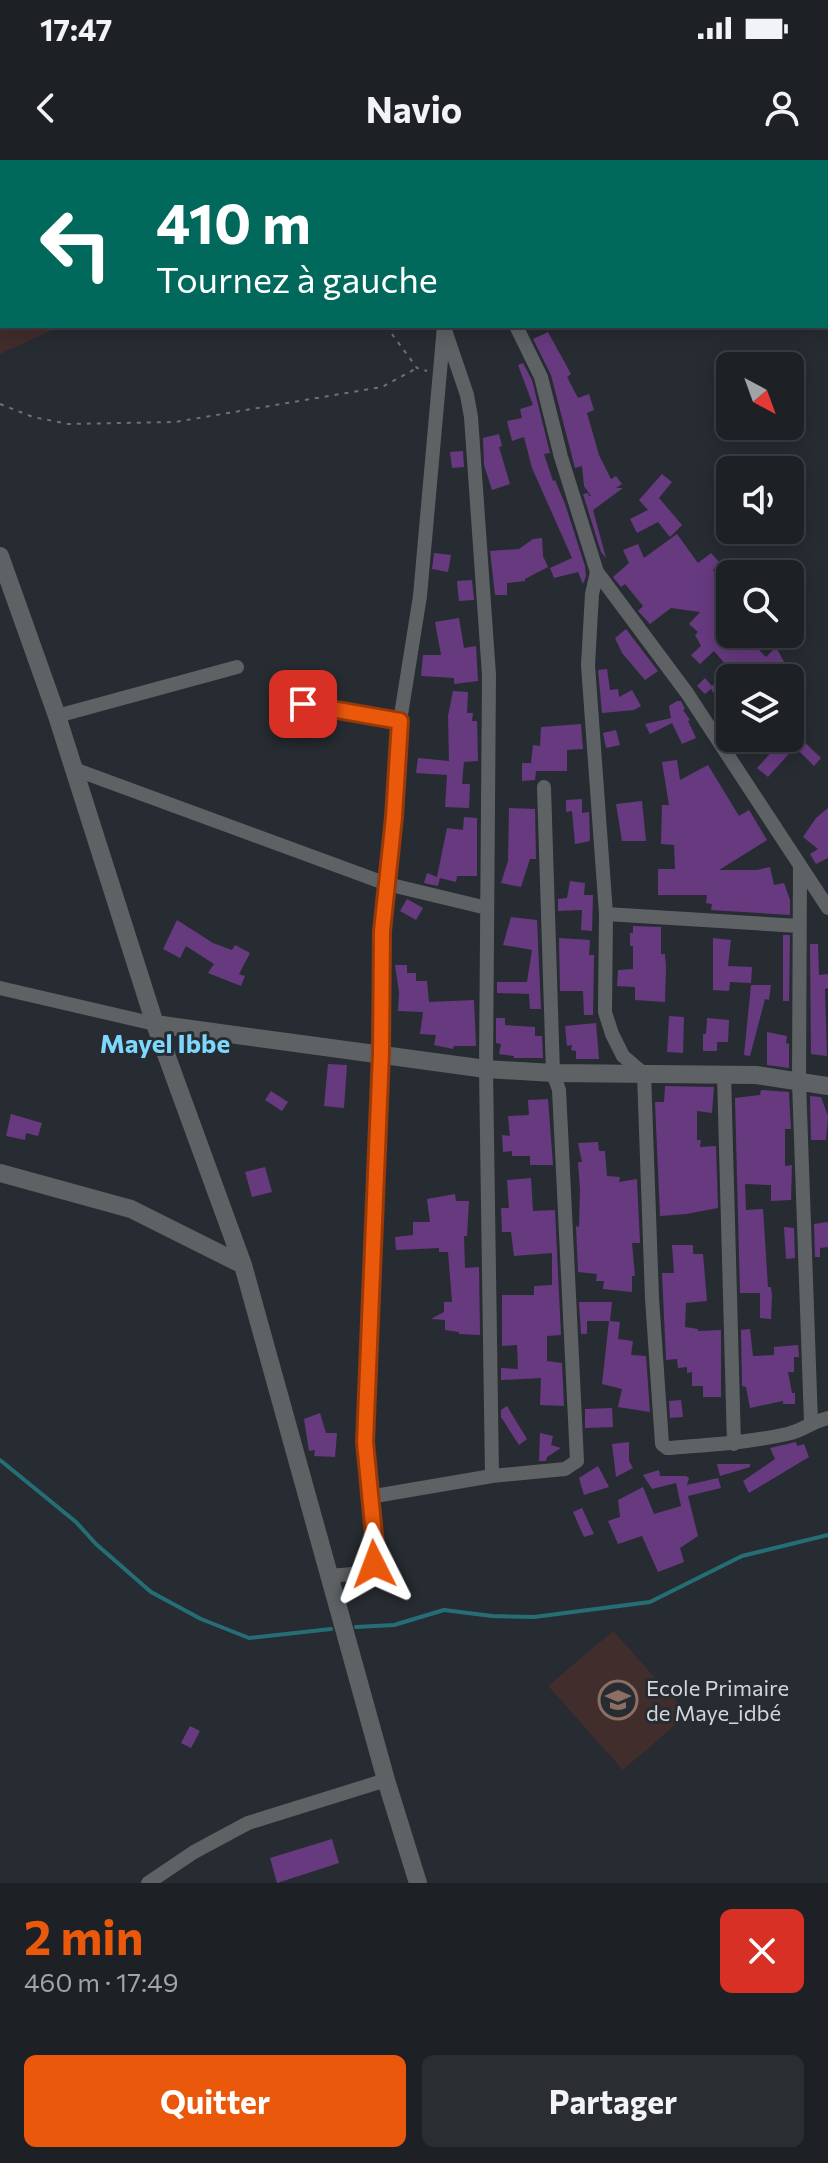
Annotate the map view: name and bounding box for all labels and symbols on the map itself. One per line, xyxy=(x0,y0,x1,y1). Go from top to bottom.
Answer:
north arrow xyxy=(716,352,804,440)
pin xyxy=(269,670,337,738)
district label: Mayel Ibbe xyxy=(100,1027,230,1058)
position arrow xyxy=(332,1522,416,1606)
place label: Ecole Primaire de Maye_idbé xyxy=(646,1674,789,1726)
school or university icon: Ecole Primaire de Maye_idbé xyxy=(597,1679,639,1721)

